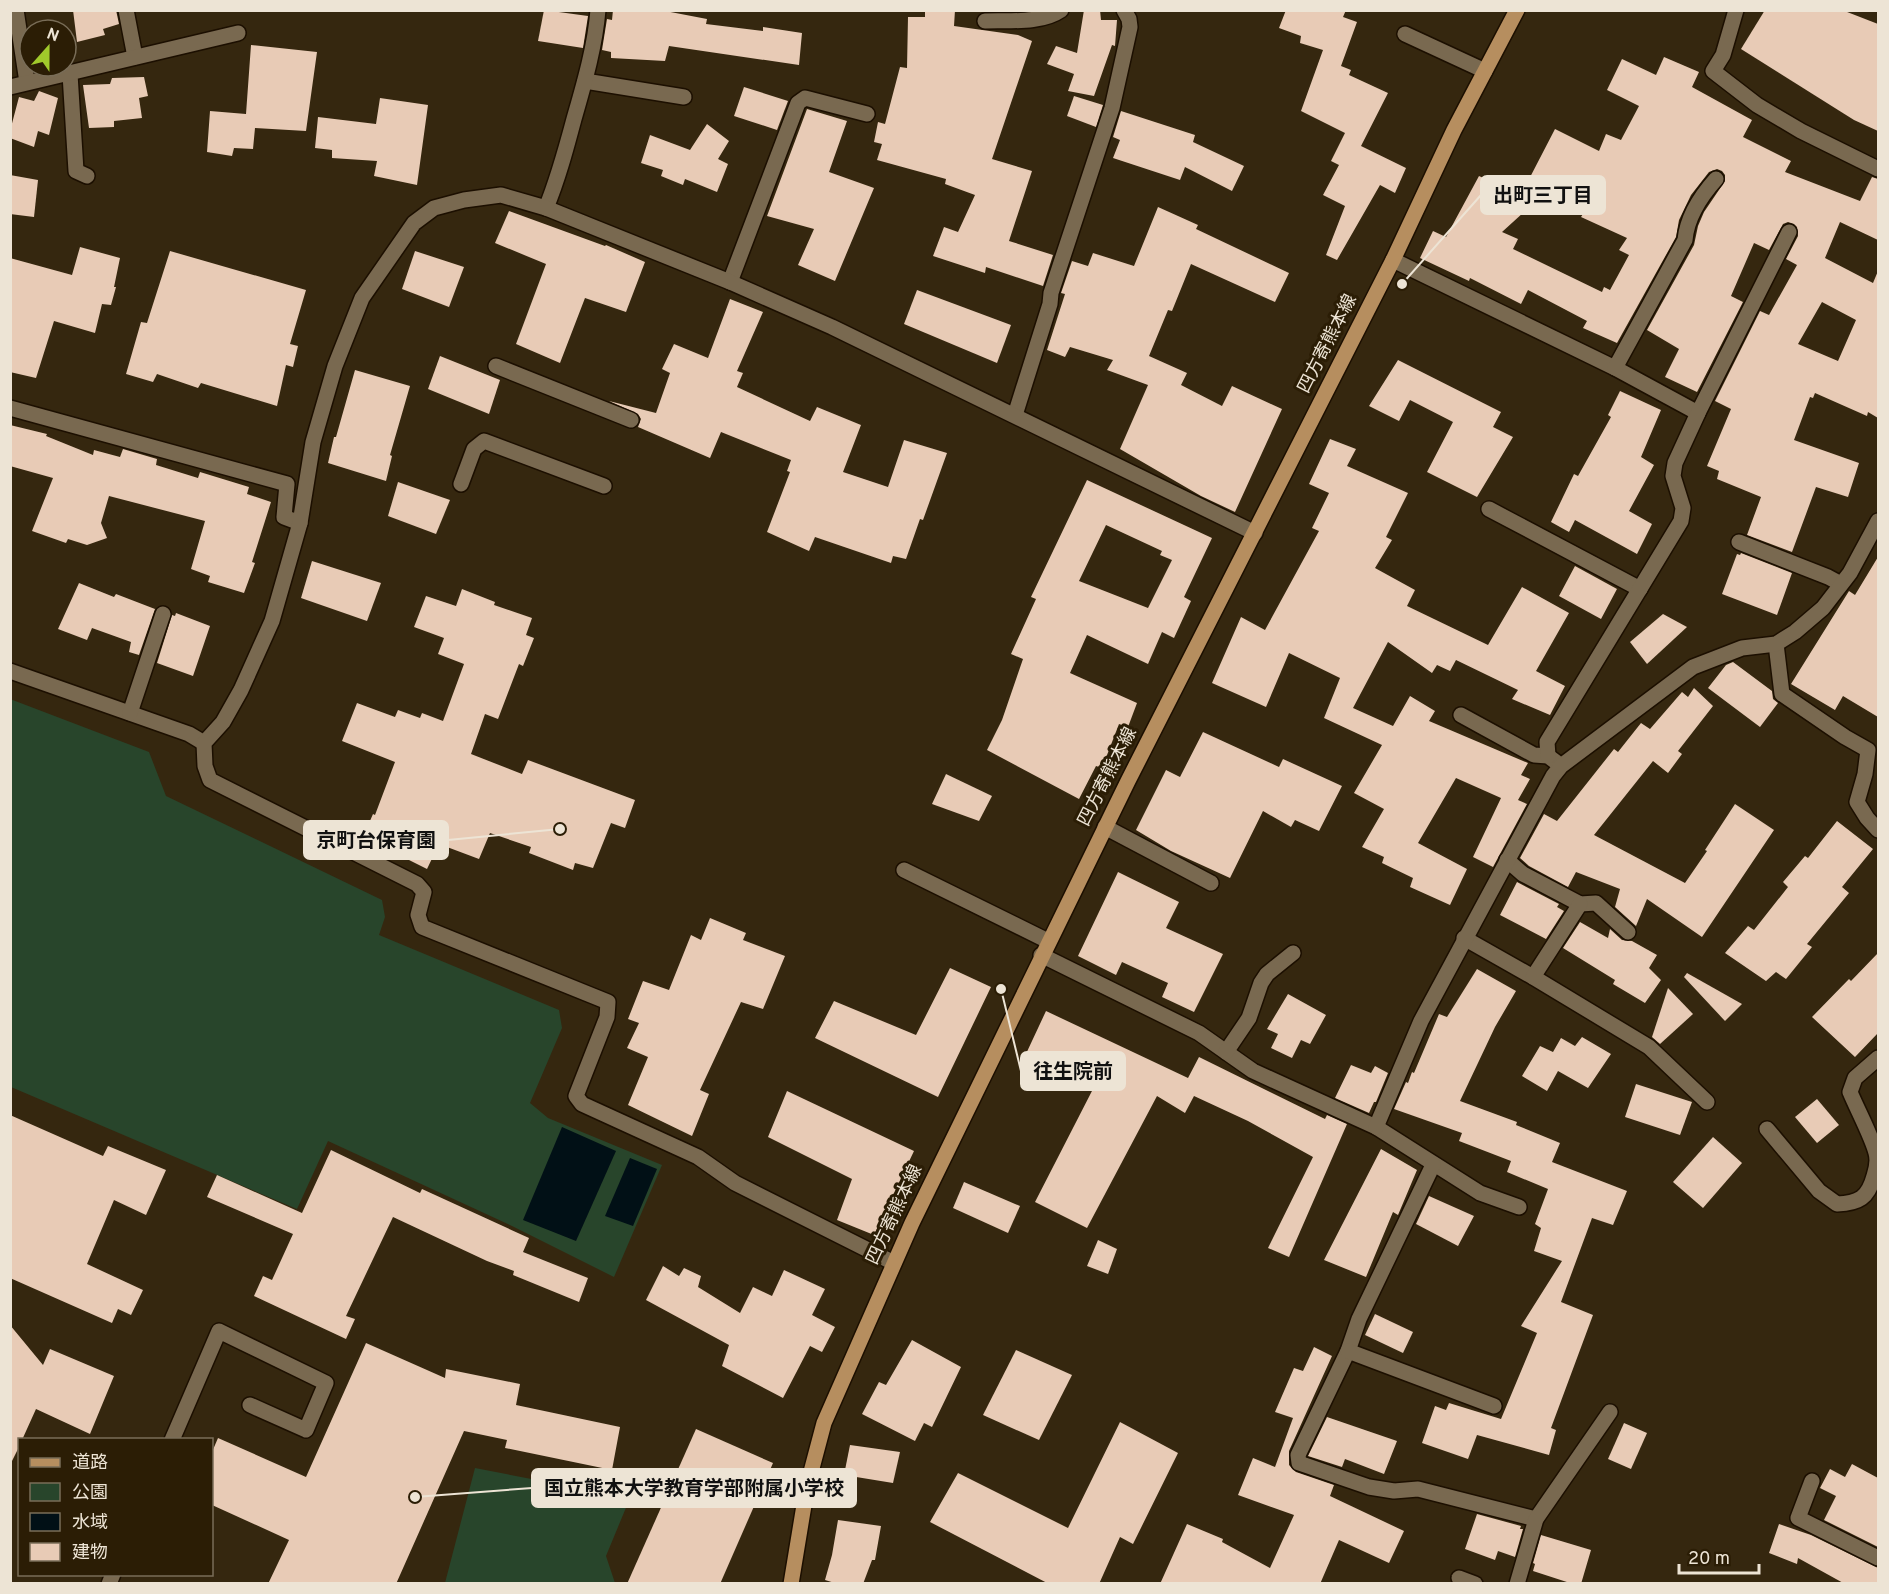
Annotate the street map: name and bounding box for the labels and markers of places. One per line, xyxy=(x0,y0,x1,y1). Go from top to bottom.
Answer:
callout: 出町三丁目 xyxy=(1481,176,1605,214)
callout: 京町台保育園 xyxy=(304,821,448,859)
callout: 往生院前 xyxy=(1021,1052,1125,1090)
callout: 国立熊本大学教育学部附属小学校 xyxy=(532,1469,856,1507)

